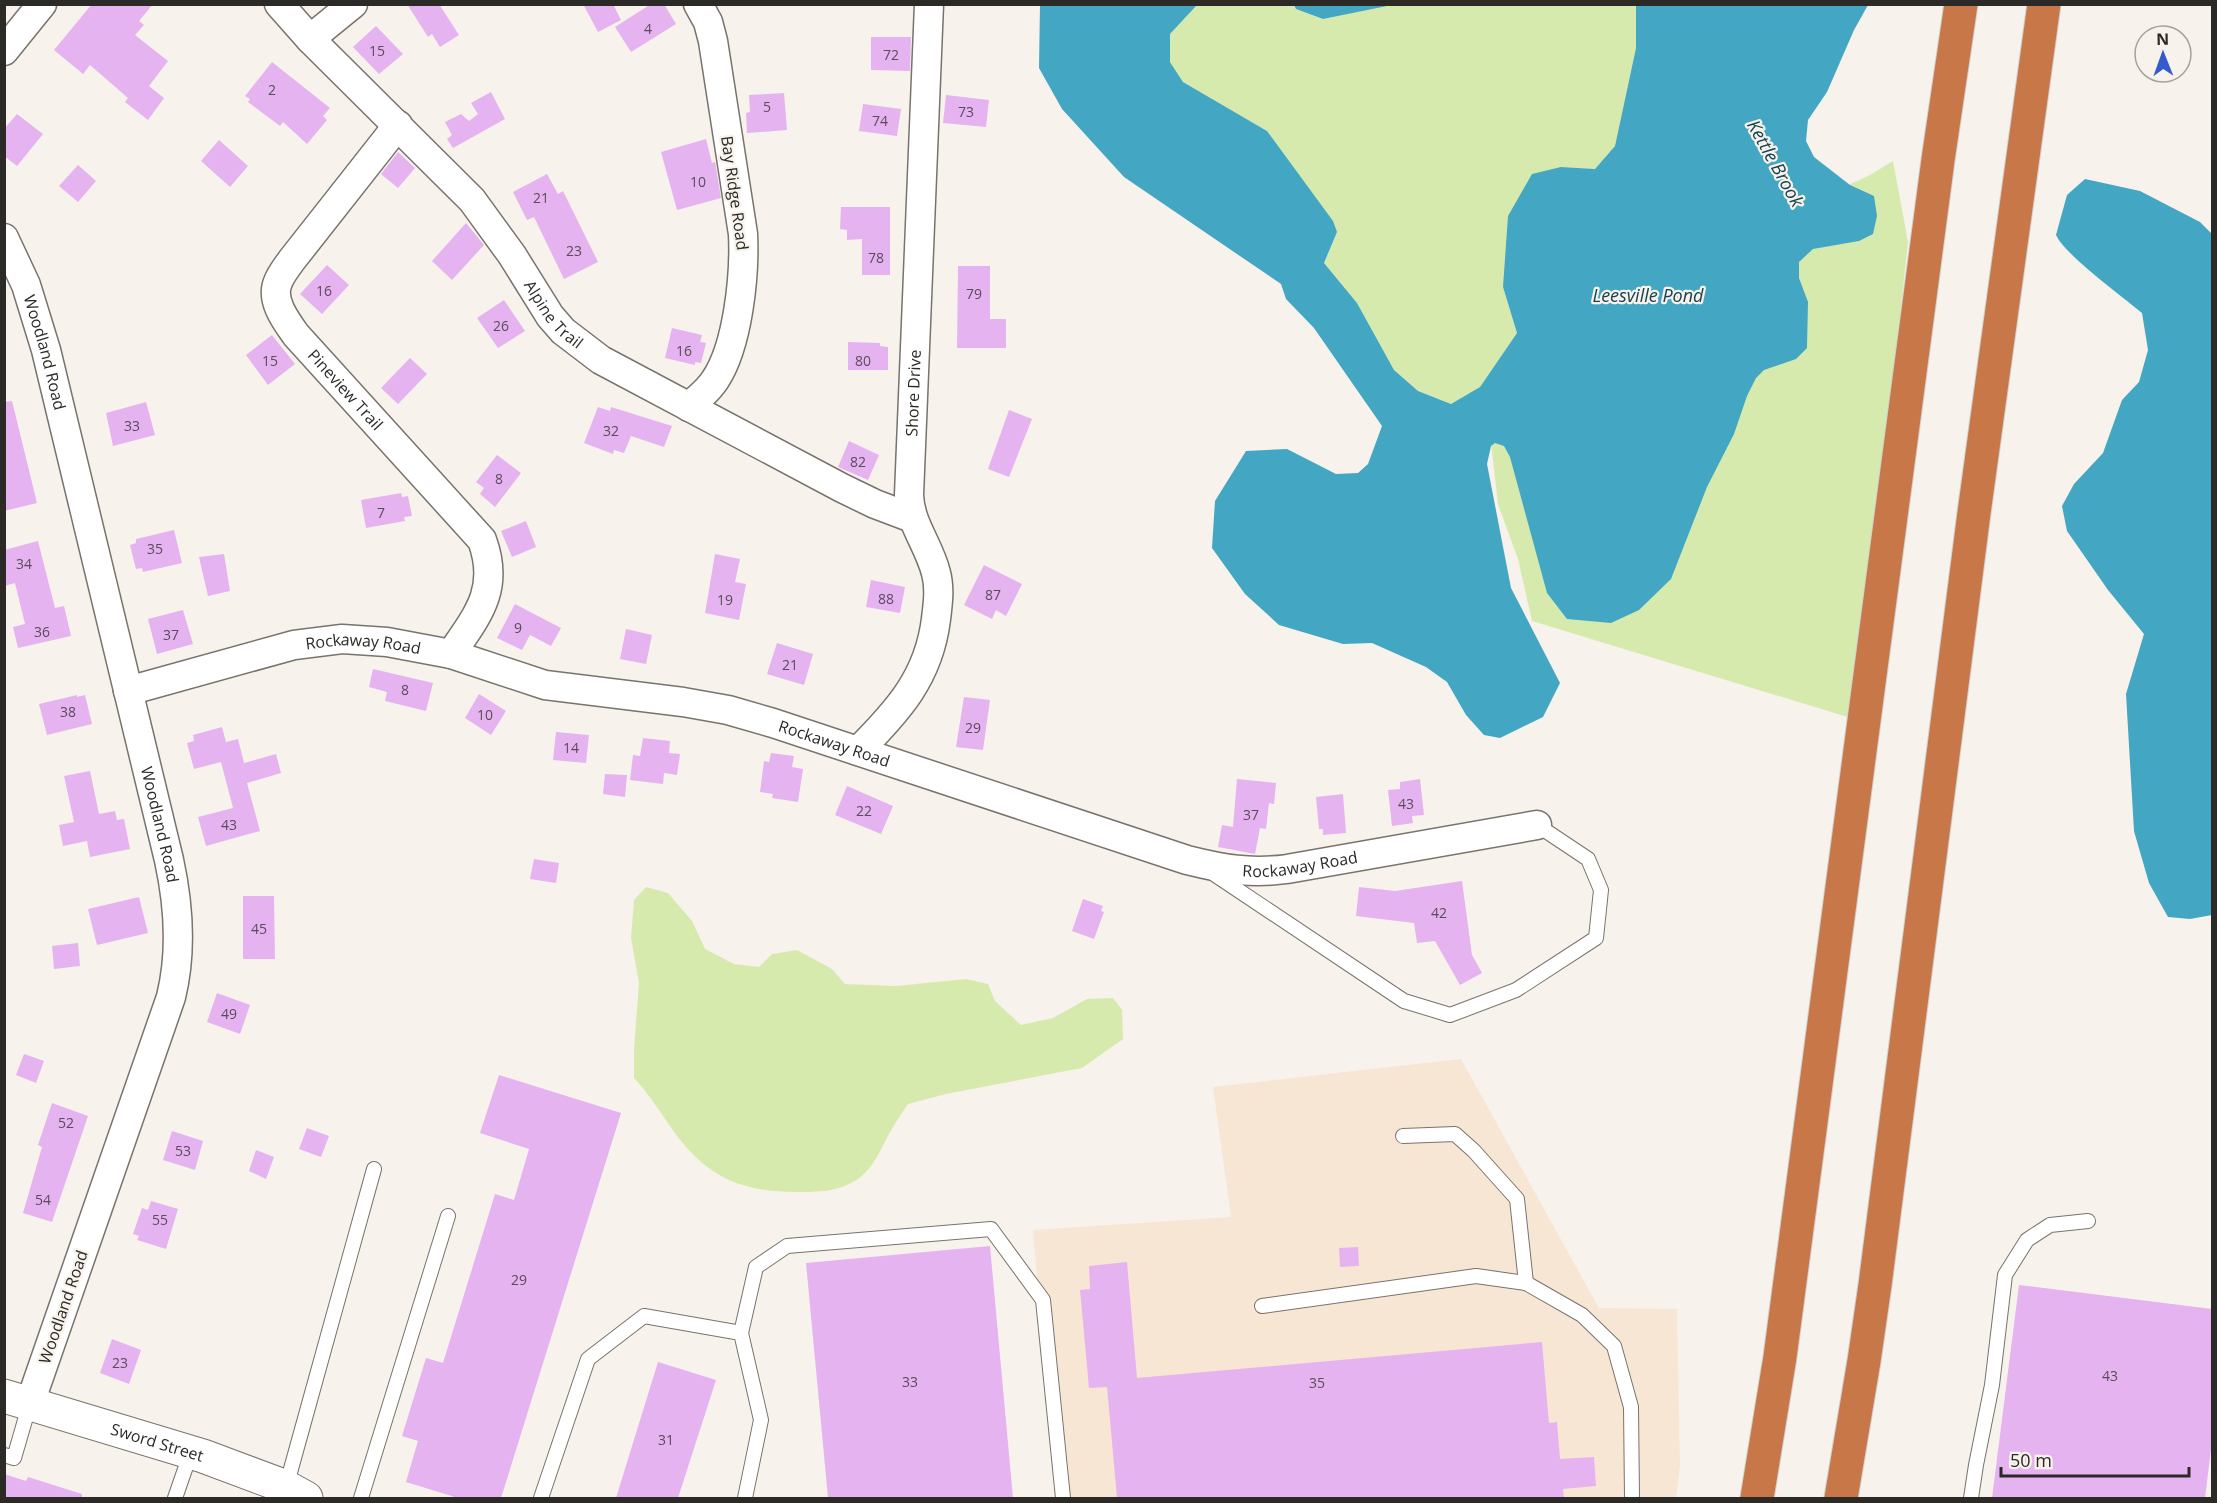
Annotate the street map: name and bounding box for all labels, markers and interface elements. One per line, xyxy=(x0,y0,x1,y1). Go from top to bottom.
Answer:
house number: 4 xyxy=(644,19,652,38)
north arrow xyxy=(2133,24,2193,84)
text: N xyxy=(2156,28,2169,50)
house number: 15 xyxy=(369,41,385,60)
house number: 72 xyxy=(883,45,899,64)
house number: 2 xyxy=(268,80,276,99)
house number: 5 xyxy=(763,97,771,116)
house number: 73 xyxy=(958,102,974,121)
house number: 74 xyxy=(872,111,888,130)
water label: Kettle Brook xyxy=(1742,115,1810,212)
street label: Bay Ridge Road xyxy=(716,134,754,252)
house number: 10 xyxy=(690,172,706,191)
house number: 21 xyxy=(533,188,549,207)
house number: 23 xyxy=(566,241,582,260)
house number: 78 xyxy=(868,248,884,267)
street label: Alpine Trail xyxy=(519,276,588,354)
house number: 16 xyxy=(316,281,332,300)
water label: Leesville Pond xyxy=(1593,283,1704,307)
house number: 79 xyxy=(966,284,982,303)
street label: Woodland Road xyxy=(19,292,71,412)
house number: 26 xyxy=(493,316,509,335)
house number: 16 xyxy=(676,341,692,360)
street label: Pineview Trail xyxy=(303,344,388,435)
street label: Shore Drive xyxy=(900,349,926,437)
house number: 15 xyxy=(262,351,278,370)
house number: 80 xyxy=(855,351,871,370)
house number: 33 xyxy=(124,416,140,435)
house number: 32 xyxy=(603,421,619,440)
house number: 82 xyxy=(850,452,866,471)
house number: 8 xyxy=(495,469,503,488)
house number: 7 xyxy=(377,503,385,522)
house number: 35 xyxy=(147,539,163,558)
house number: 34 xyxy=(16,554,32,573)
house number: 87 xyxy=(985,585,1001,604)
house number: 88 xyxy=(878,589,894,608)
house number: 19 xyxy=(717,590,733,609)
house number: 9 xyxy=(514,618,522,637)
house number: 36 xyxy=(34,622,50,641)
house number: 37 xyxy=(163,625,179,644)
street label: Rockaway Road xyxy=(304,628,423,659)
house number: 21 xyxy=(782,655,798,674)
house number: 8 xyxy=(401,680,409,699)
house number: 38 xyxy=(60,702,76,721)
house number: 10 xyxy=(477,705,493,724)
street label: Rockaway Road xyxy=(776,715,893,772)
house number: 29 xyxy=(965,718,981,737)
house number: 14 xyxy=(563,738,579,757)
street label: Woodland Road xyxy=(136,764,184,884)
house number: 43 xyxy=(1398,794,1414,813)
house number: 22 xyxy=(856,801,872,820)
house number: 37 xyxy=(1243,805,1259,824)
house number: 43 xyxy=(221,815,237,834)
street label: Rockaway Road xyxy=(1242,846,1359,882)
house number: 42 xyxy=(1431,903,1447,922)
house number: 45 xyxy=(251,919,267,938)
house number: 49 xyxy=(221,1004,237,1023)
house number: 52 xyxy=(58,1113,74,1132)
house number: 53 xyxy=(175,1141,191,1160)
house number: 54 xyxy=(35,1190,51,1209)
house number: 55 xyxy=(152,1210,168,1229)
street label: Woodland Road xyxy=(33,1247,93,1367)
house number: 29 xyxy=(511,1270,527,1289)
house number: 23 xyxy=(112,1353,128,1372)
house number: 43 xyxy=(2102,1366,2118,1385)
house number: 33 xyxy=(902,1372,918,1391)
house number: 35 xyxy=(1309,1373,1325,1392)
street label: Sword Street xyxy=(108,1418,207,1467)
house number: 31 xyxy=(658,1430,674,1449)
scale bar xyxy=(2001,1440,2188,1478)
text: 50 m xyxy=(2010,1448,2052,1472)

